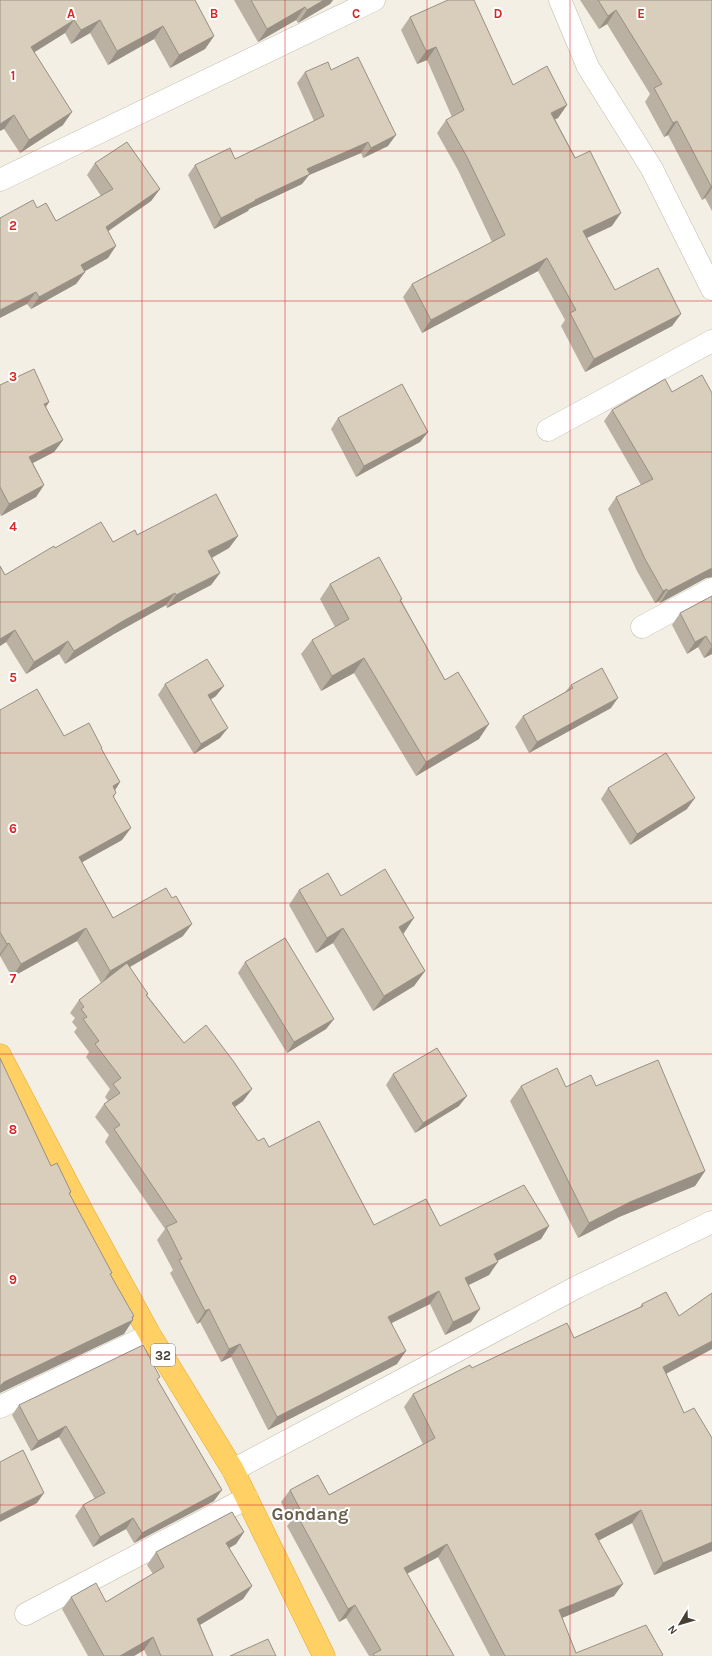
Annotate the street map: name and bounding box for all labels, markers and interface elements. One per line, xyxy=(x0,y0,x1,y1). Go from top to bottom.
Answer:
text: A xyxy=(67,6,75,21)
text: B xyxy=(210,6,218,21)
text: C xyxy=(352,6,360,21)
text: D xyxy=(494,6,503,21)
text: E xyxy=(637,6,645,21)
text: 1 xyxy=(11,68,15,83)
text: 2 xyxy=(9,218,17,233)
text: 3 xyxy=(9,369,17,384)
text: 4 xyxy=(9,519,17,534)
text: 5 xyxy=(9,670,17,685)
text: 6 xyxy=(9,821,17,836)
text: 7 xyxy=(10,971,17,986)
text: 8 xyxy=(9,1122,17,1137)
text: 9 xyxy=(9,1272,17,1287)
road number: 32 xyxy=(151,1344,175,1366)
district label: Gondang xyxy=(272,1503,349,1525)
north arrow xyxy=(660,1604,700,1644)
text: N xyxy=(665,1623,680,1637)

